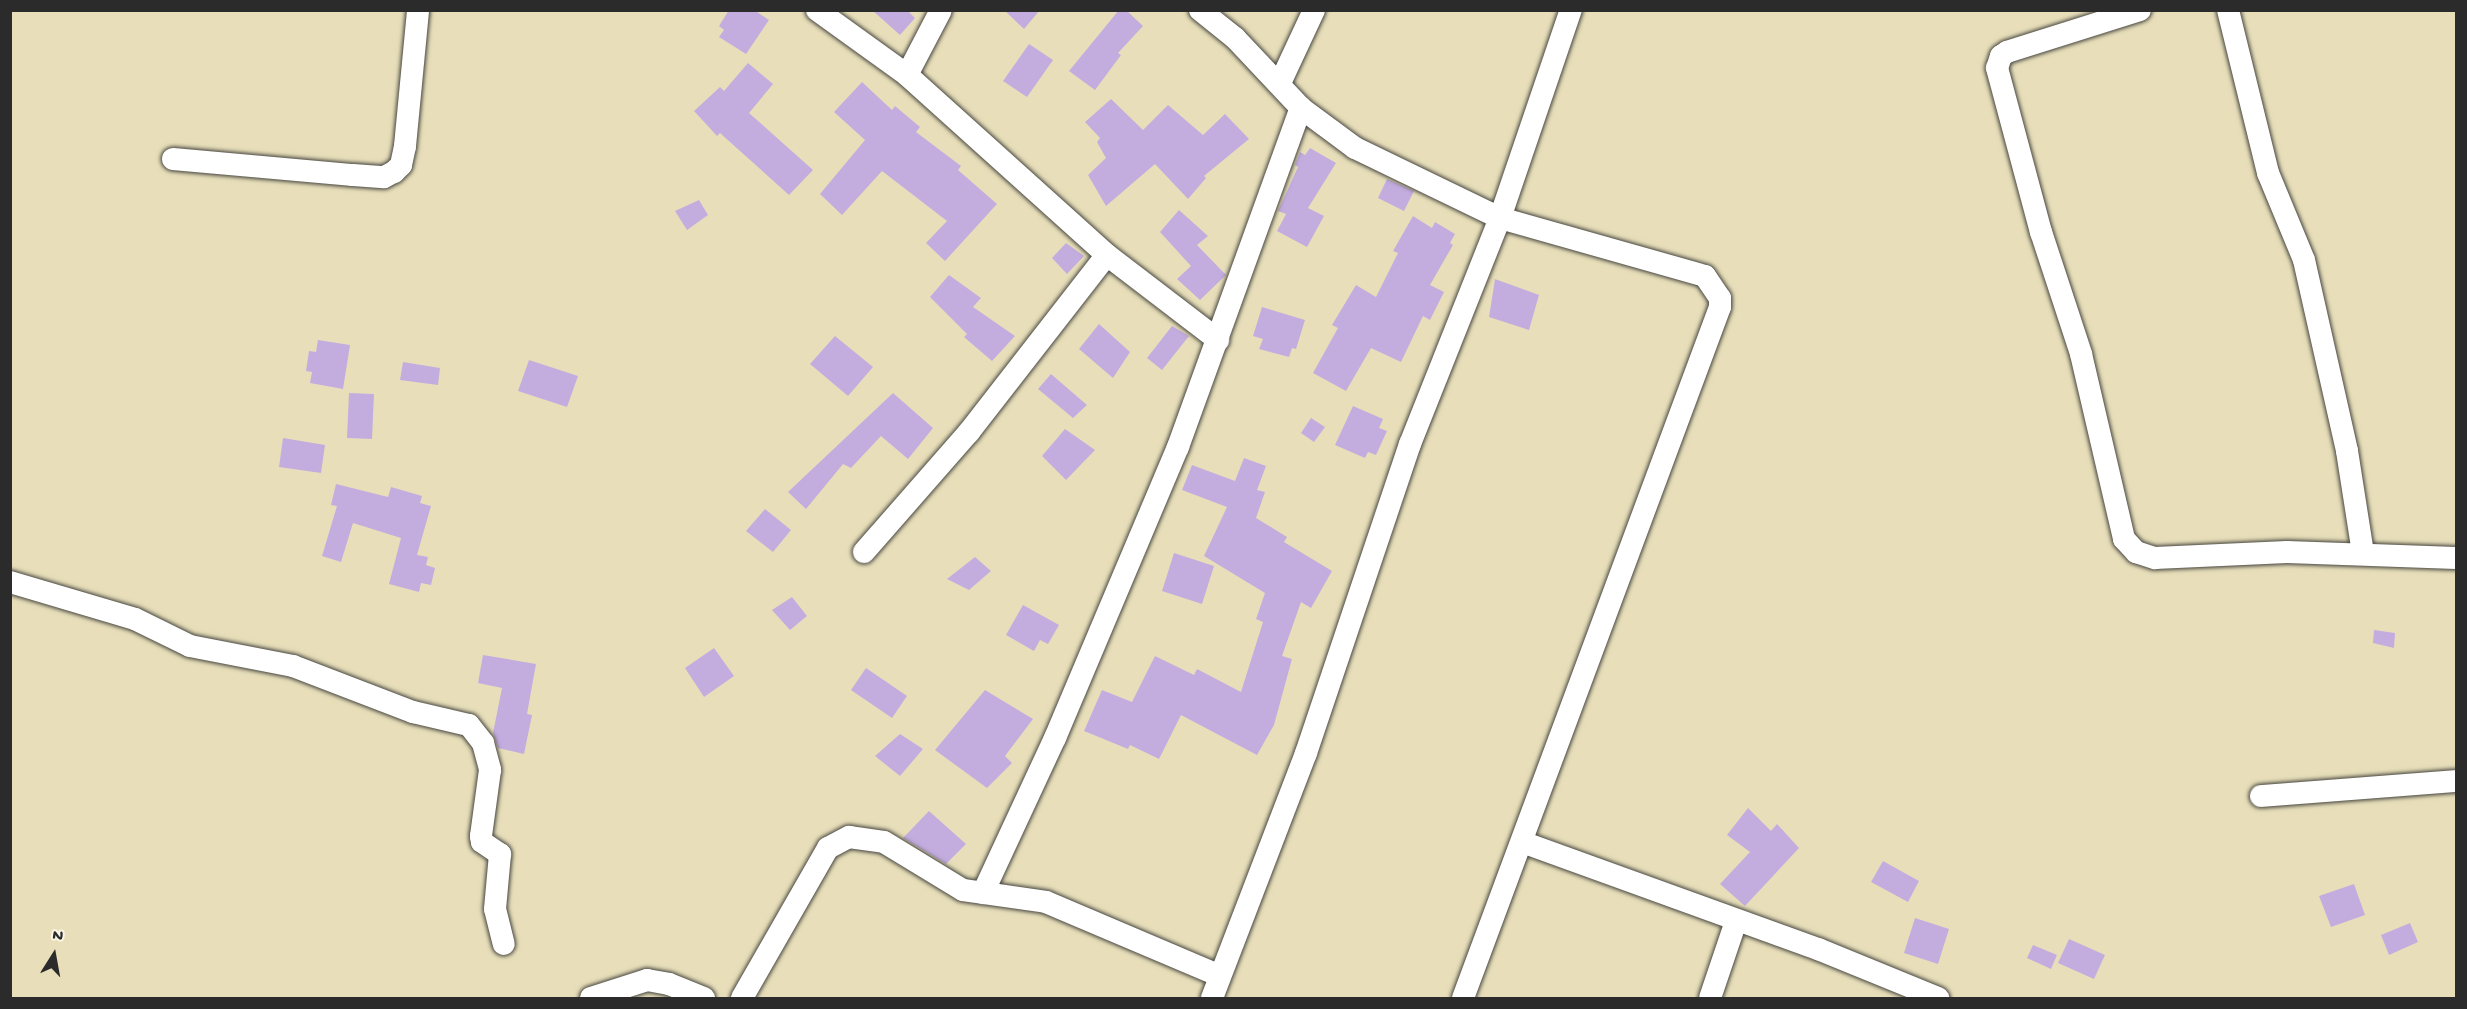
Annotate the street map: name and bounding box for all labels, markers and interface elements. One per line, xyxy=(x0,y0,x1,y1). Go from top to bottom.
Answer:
north arrow xyxy=(24,925,84,985)
text: N xyxy=(51,927,64,947)

